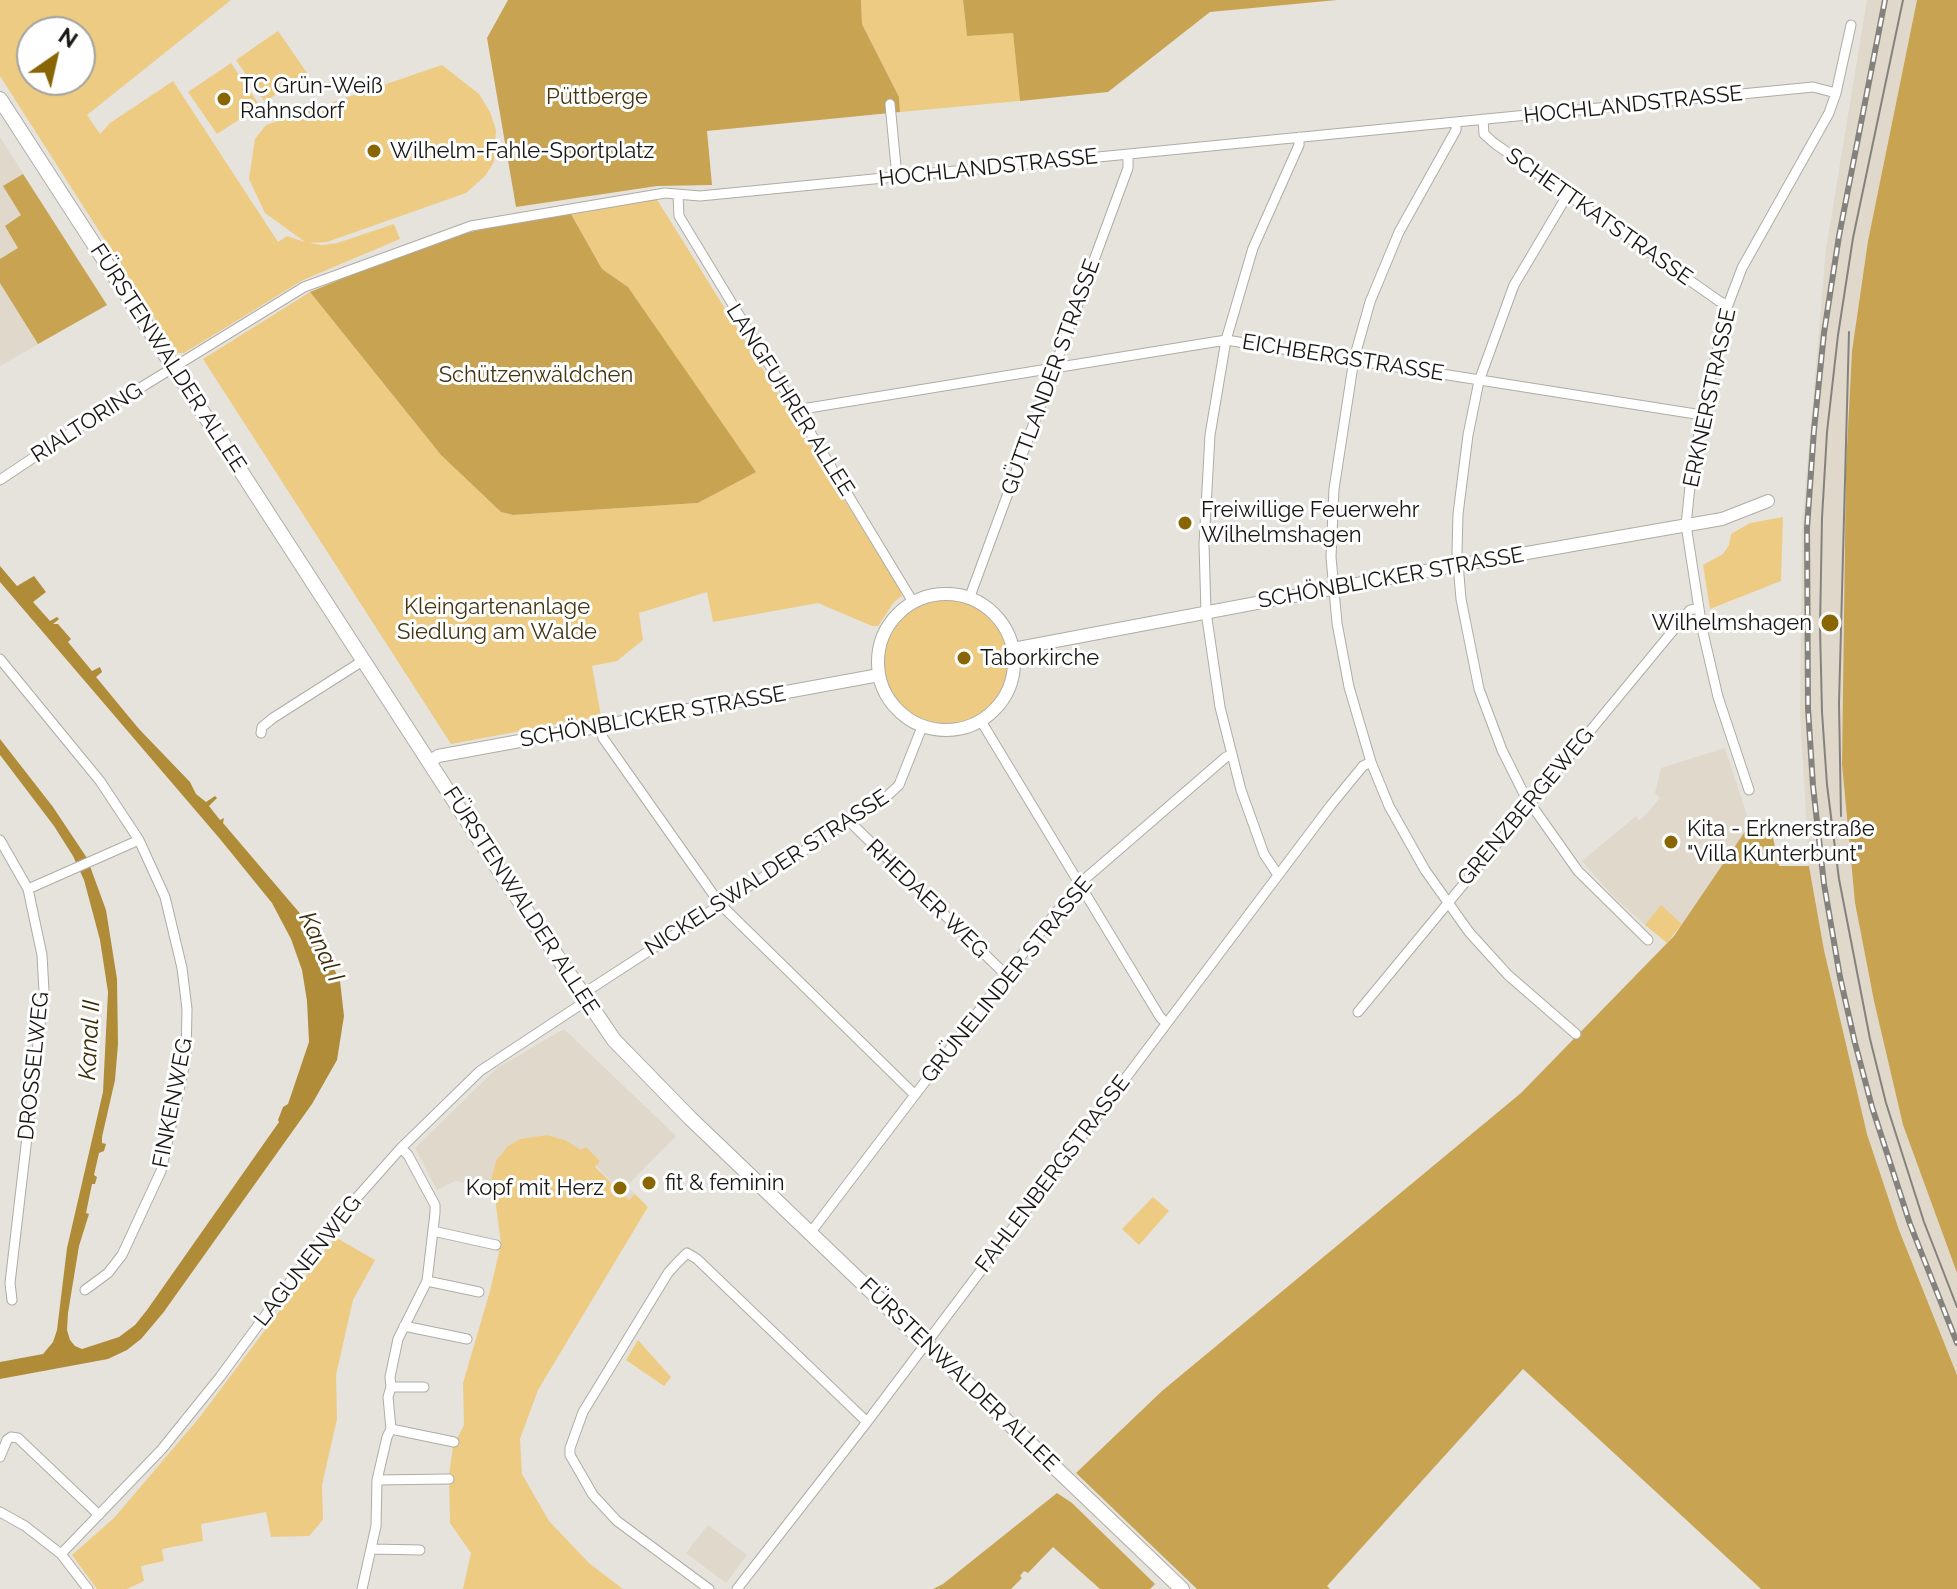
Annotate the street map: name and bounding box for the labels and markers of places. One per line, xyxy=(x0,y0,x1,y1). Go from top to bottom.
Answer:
place label: TC Grün-Weiß Rahnsdorf xyxy=(240,73,383,124)
marker: TC Grün-Weiß Rahnsdorf xyxy=(215,90,233,108)
place label: Wilhelm-Fahle-Sportplatz xyxy=(390,138,654,164)
marker: Wilhelm-Fahle-Sportplatz xyxy=(365,142,383,160)
place label: Freiwillige Feuerwehr Wilhelmshagen xyxy=(1201,497,1420,548)
marker: Freiwillige Feuerwehr Wilhelmshagen xyxy=(1176,514,1194,532)
place label: Wilhelmshagen xyxy=(1651,610,1812,636)
marker: Wilhelmshagen xyxy=(1819,612,1841,634)
place label: Taborkirche xyxy=(980,645,1099,671)
marker: Taborkirche xyxy=(955,649,973,667)
place label: Kita - Erknerstraße "Villa Kunterbunt" xyxy=(1687,816,1875,868)
marker: Kita - Erknerstraße "Villa Kunterbunt" xyxy=(1662,833,1680,851)
place label: fit & feminin xyxy=(665,1170,785,1196)
marker: fit & feminin xyxy=(640,1174,658,1192)
place label: Kopf mit Herz xyxy=(466,1175,604,1201)
marker: Kopf mit Herz xyxy=(611,1179,629,1197)

